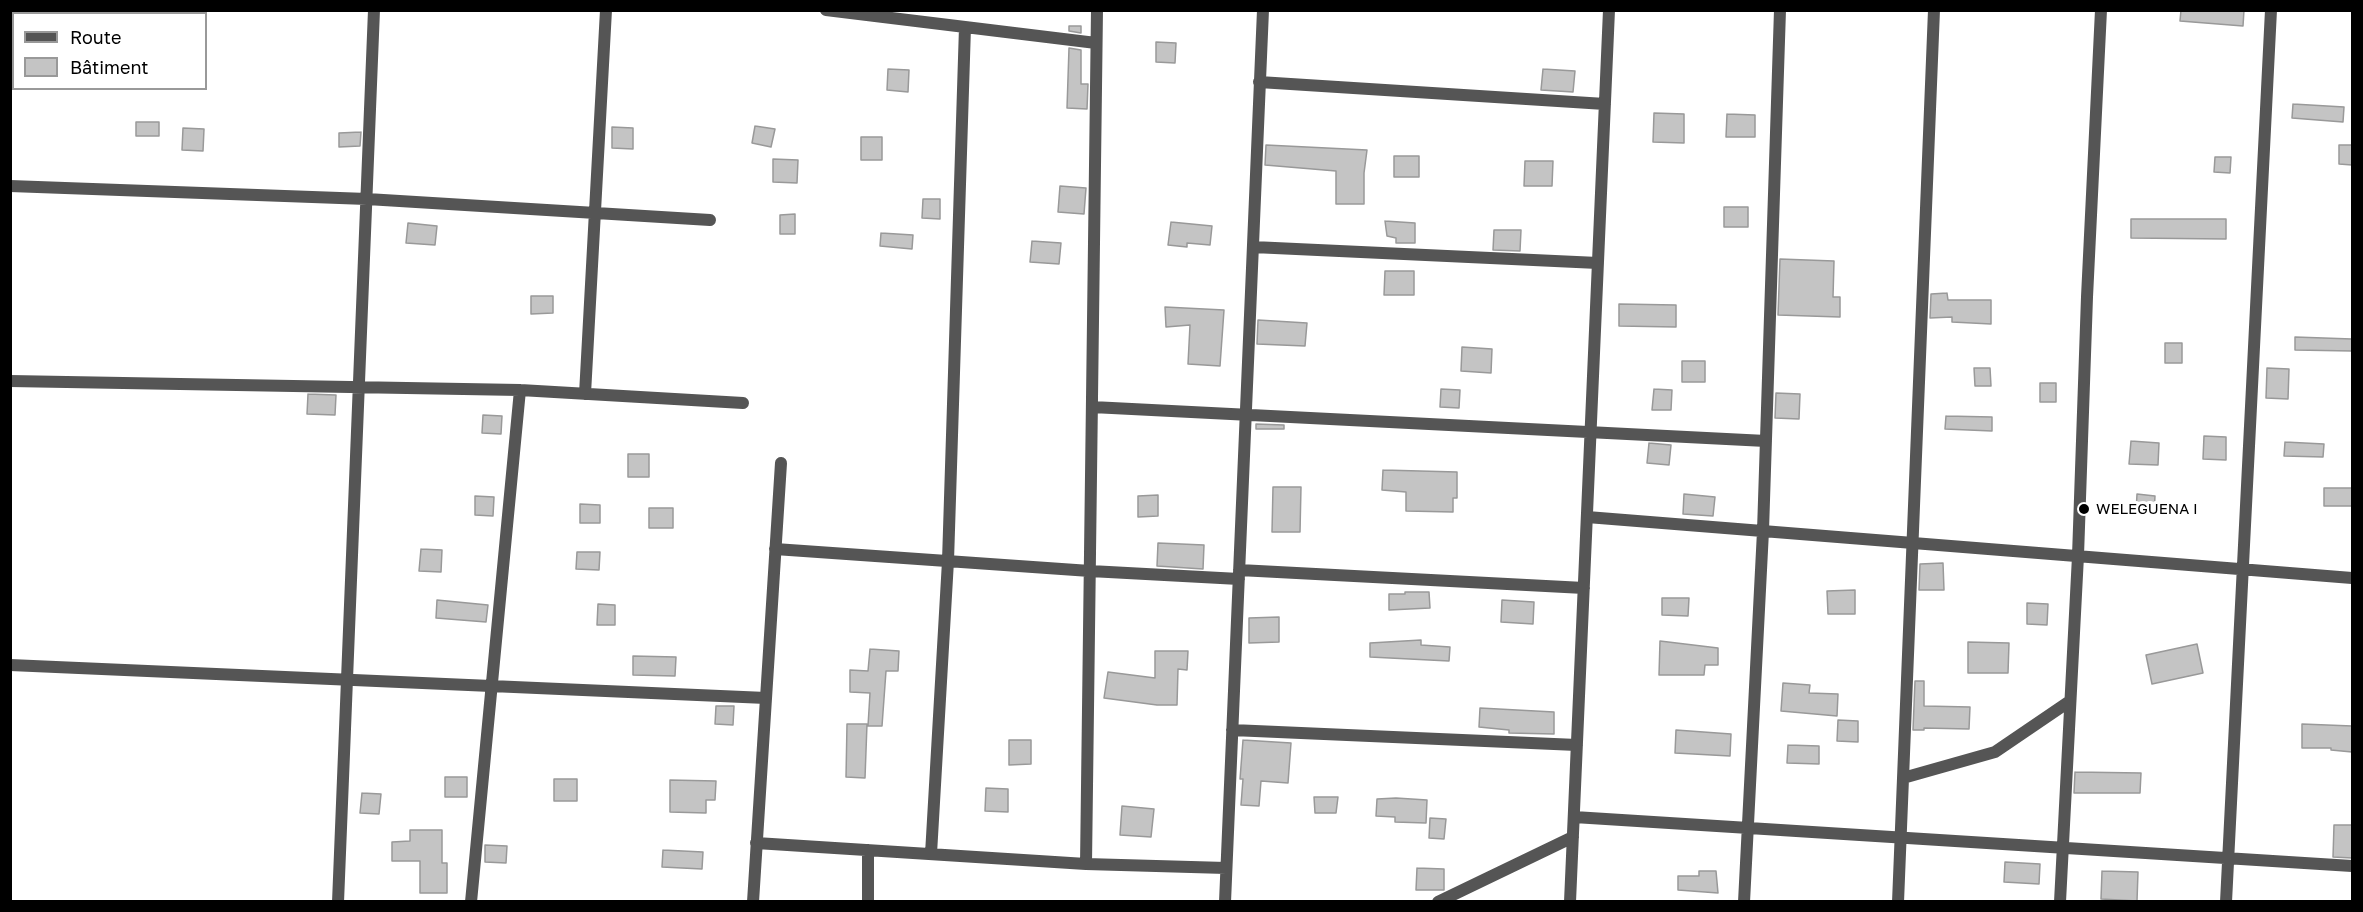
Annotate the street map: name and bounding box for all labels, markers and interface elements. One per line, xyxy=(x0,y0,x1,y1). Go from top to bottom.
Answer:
legend xyxy=(12,12,207,90)
text: Route xyxy=(70,26,121,48)
text: Bâtiment xyxy=(70,56,149,78)
place label: WELEGUENA I xyxy=(2096,500,2198,518)
marker: WELEGUENA I xyxy=(2077,502,2091,516)

